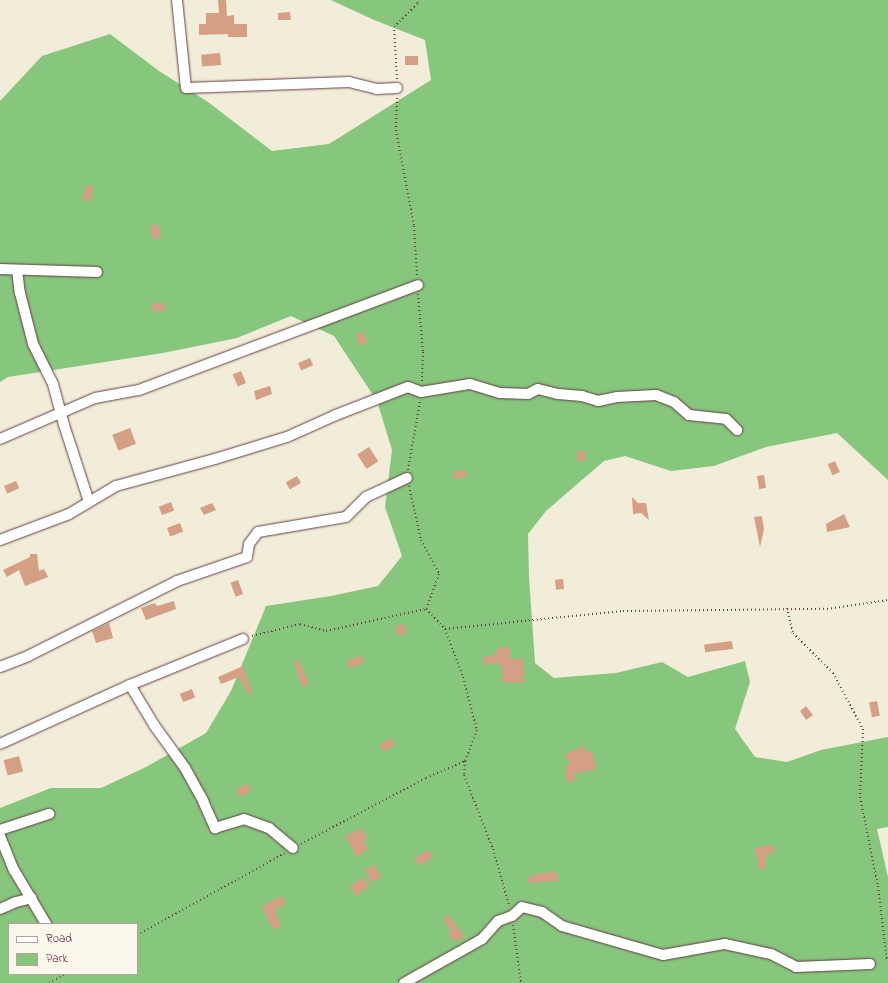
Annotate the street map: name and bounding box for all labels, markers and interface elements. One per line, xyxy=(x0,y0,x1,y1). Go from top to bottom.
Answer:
legend xyxy=(8,923,138,975)
text: Road xyxy=(46,930,72,948)
text: Park xyxy=(46,950,68,968)

